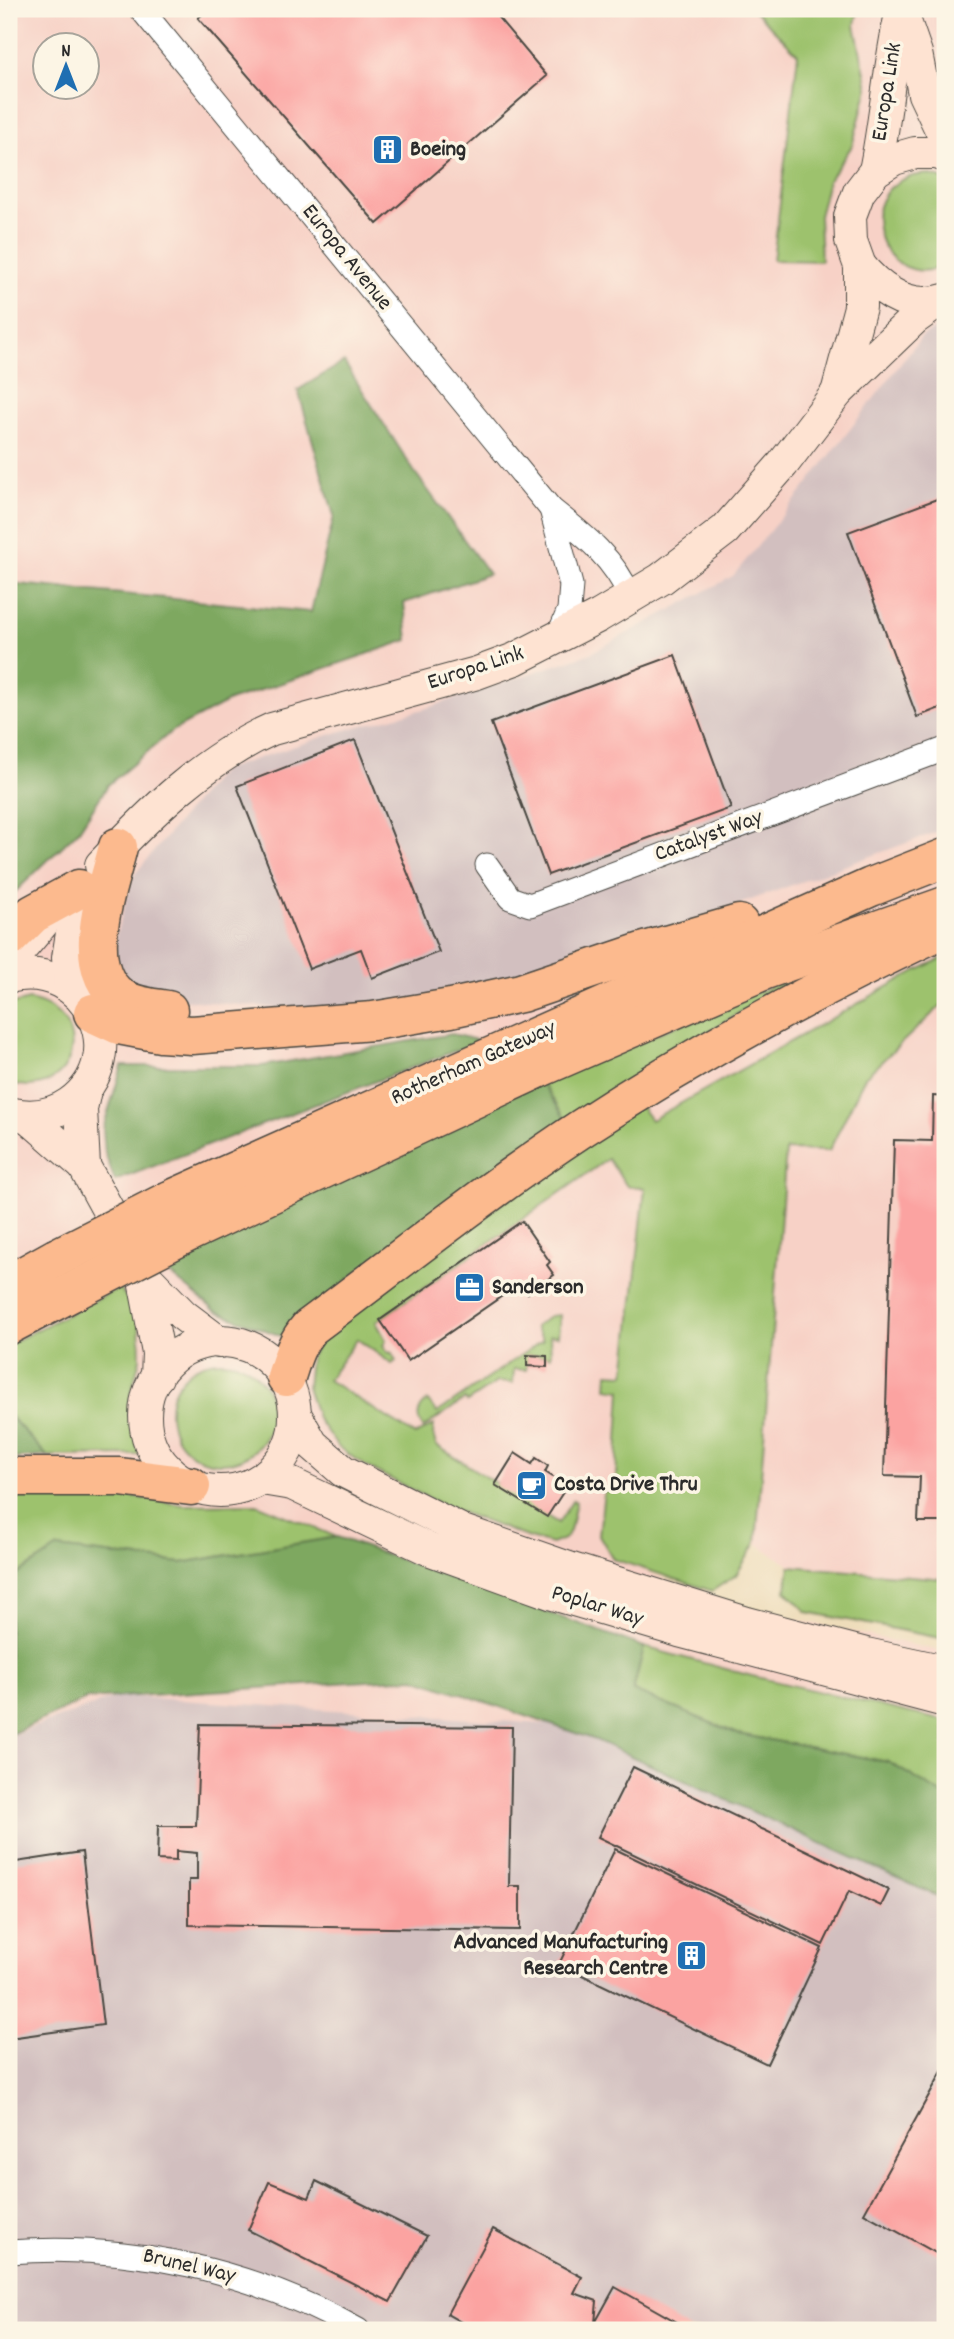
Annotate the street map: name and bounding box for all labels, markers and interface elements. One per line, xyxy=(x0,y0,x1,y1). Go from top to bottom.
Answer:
north arrow xyxy=(32,32,102,102)
text: N xyxy=(61,39,71,66)
street label: Europa Link xyxy=(864,40,912,144)
building icon: Boeing xyxy=(370,133,404,167)
place label: Boeing xyxy=(410,134,466,167)
street label: Europa Avenue xyxy=(293,198,399,318)
street label: Europa Link xyxy=(424,638,528,700)
street label: Catalyst Way xyxy=(650,802,768,872)
street label: Rotherham Gateway xyxy=(386,1013,562,1115)
office icon: Sanderson xyxy=(452,1271,486,1305)
place label: Sanderson xyxy=(492,1272,584,1305)
cafe icon: Costa Drive Thru xyxy=(514,1468,548,1502)
place label: Costa Drive Thru xyxy=(554,1469,698,1502)
street label: Poplar Way xyxy=(547,1577,648,1637)
place label: Advanced Manufacturing Research Centre xyxy=(453,1927,668,1986)
building icon: Advanced Manufacturing Research Centre xyxy=(674,1939,708,1973)
street label: Brunel Way xyxy=(139,2240,239,2294)

